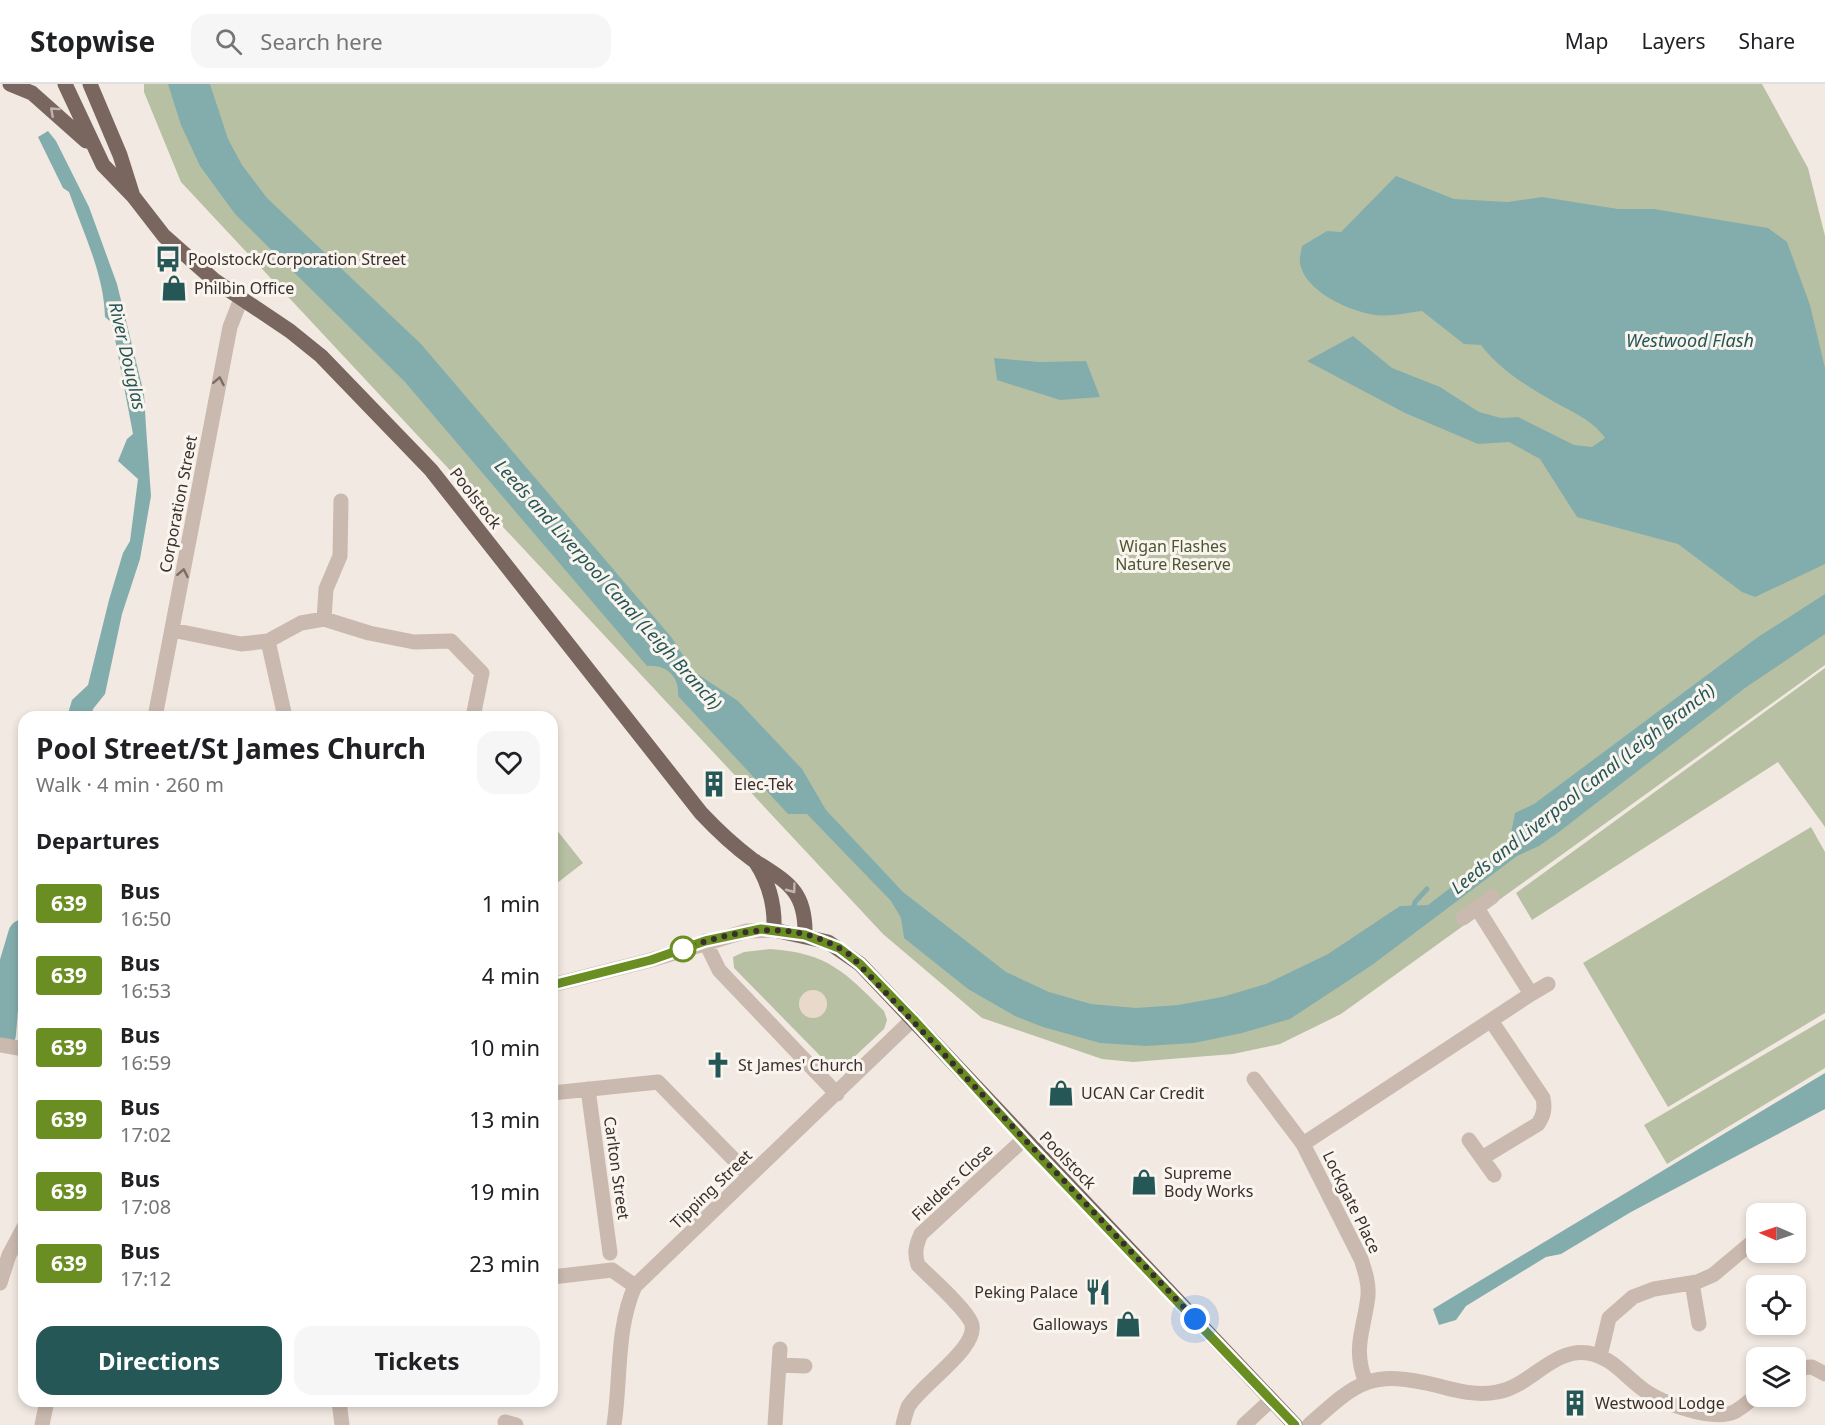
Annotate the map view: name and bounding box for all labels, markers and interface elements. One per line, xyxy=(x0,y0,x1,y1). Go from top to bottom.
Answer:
search box xyxy=(191,14,611,68)
text: Stopwise xyxy=(30,22,155,60)
icon: search xyxy=(212,25,245,58)
text: Search here xyxy=(260,26,383,56)
text: Map xyxy=(1565,27,1609,55)
text: Layers xyxy=(1642,27,1706,55)
text: Share xyxy=(1739,27,1795,55)
one-way arrow xyxy=(50,107,61,118)
bus stop icon: Poolstock/Corporation Street xyxy=(153,244,183,274)
place label: Poolstock/Corporation Street xyxy=(188,248,406,270)
shop icon: Philbin Office xyxy=(159,273,189,303)
place label: Philbin Office xyxy=(194,277,294,299)
water label: River Douglas xyxy=(104,300,152,412)
water label: Westwood Flash xyxy=(1626,328,1754,352)
one-way arrow xyxy=(212,377,225,387)
street label: Corporation Street xyxy=(154,433,202,575)
water label: Leeds and Liverpool Canal (Leigh Branch) xyxy=(490,454,728,715)
street label: Poolstock xyxy=(445,463,507,534)
park label: Wigan Flashes Nature Reserve xyxy=(1115,535,1231,575)
one-way arrow xyxy=(176,568,189,578)
water label: Leeds and Liverpool Canal (Leigh Branch) xyxy=(1445,678,1719,899)
text: Pool Street/St James Church xyxy=(36,729,426,767)
button: heart xyxy=(477,731,540,794)
building icon: Elec-Tek xyxy=(699,769,729,799)
text: Walk · 4 min · 260 m xyxy=(36,771,224,798)
place label: Elec-Tek xyxy=(734,773,794,795)
text: Departures xyxy=(36,825,160,855)
text: Bus xyxy=(120,875,160,905)
one-way arrow xyxy=(785,883,796,894)
text: 1 min xyxy=(482,888,540,918)
text: 639 xyxy=(51,889,87,917)
text: 16:50 xyxy=(120,905,171,932)
unlabelled marker xyxy=(670,936,696,962)
text: Bus xyxy=(120,947,160,977)
text: 4 min xyxy=(482,960,540,990)
text: 639 xyxy=(51,961,87,989)
text: 16:53 xyxy=(120,977,171,1004)
text: Bus xyxy=(120,1019,160,1049)
text: 10 min xyxy=(469,1032,540,1062)
text: 639 xyxy=(51,1033,87,1061)
text: 16:59 xyxy=(120,1049,171,1076)
church icon: St James' Church xyxy=(703,1050,733,1080)
place label: St James' Church xyxy=(738,1054,863,1076)
shop icon: UCAN Car Credit xyxy=(1046,1078,1076,1108)
place label: UCAN Car Credit xyxy=(1081,1082,1205,1104)
text: Bus xyxy=(120,1091,160,1121)
text: 13 min xyxy=(469,1104,540,1134)
text: 639 xyxy=(51,1105,87,1133)
street label: Carlton Street xyxy=(599,1115,635,1221)
text: 17:02 xyxy=(120,1121,171,1148)
street label: Poolstock xyxy=(1035,1126,1101,1194)
street label: Fielders Close xyxy=(907,1139,997,1225)
street label: Tipping Street xyxy=(665,1144,757,1234)
street label: Lockgate Place xyxy=(1318,1147,1386,1257)
place label: Supreme Body Works xyxy=(1164,1162,1253,1202)
text: Bus xyxy=(120,1163,160,1193)
shop icon: Supreme Body Works xyxy=(1129,1167,1159,1197)
text: 19 min xyxy=(469,1176,540,1206)
text: 639 xyxy=(51,1177,87,1205)
text: 17:08 xyxy=(120,1193,171,1220)
north arrow xyxy=(1746,1203,1806,1263)
map controls xyxy=(1746,1203,1806,1407)
text: Bus xyxy=(120,1235,160,1265)
text: 23 min xyxy=(469,1248,540,1278)
text: 639 xyxy=(51,1249,87,1277)
text: 17:12 xyxy=(120,1265,171,1292)
button: locate xyxy=(1746,1275,1806,1335)
restaurant icon: Peking Palace xyxy=(1083,1277,1113,1307)
place label: Peking Palace xyxy=(974,1281,1078,1303)
your location xyxy=(1180,1304,1210,1334)
shop icon: Galloways xyxy=(1113,1309,1143,1339)
place label: Galloways xyxy=(1032,1313,1108,1335)
button: Directions xyxy=(36,1326,282,1395)
button: Tickets xyxy=(294,1326,540,1395)
button: layers xyxy=(1746,1347,1806,1407)
building icon: Westwood Lodge xyxy=(1560,1388,1590,1418)
place label: Westwood Lodge xyxy=(1595,1392,1725,1414)

